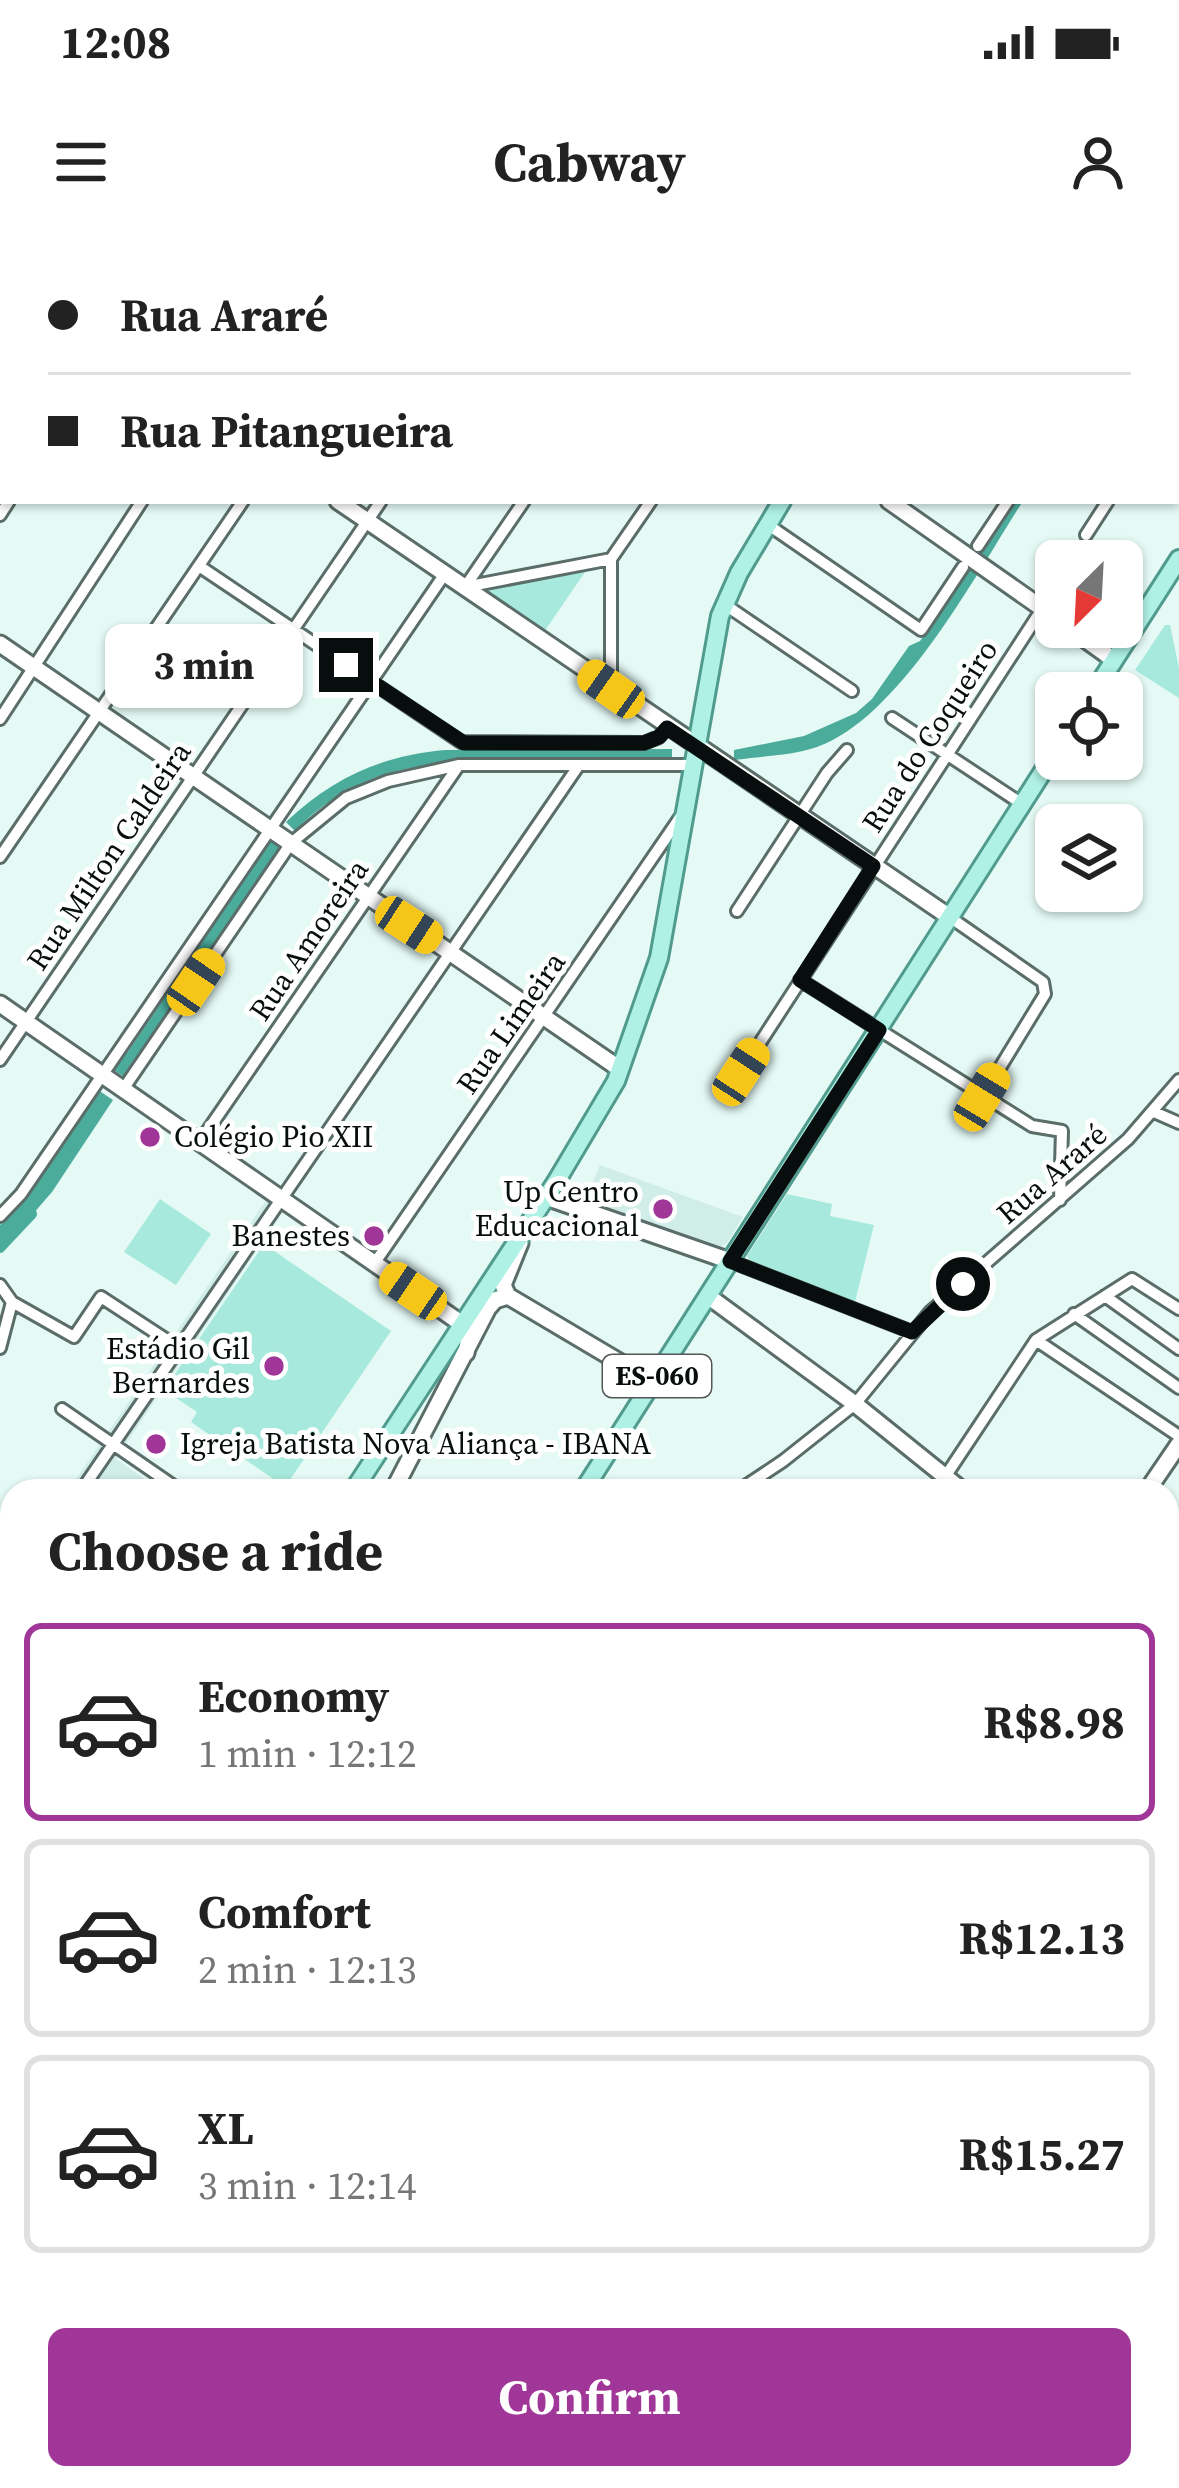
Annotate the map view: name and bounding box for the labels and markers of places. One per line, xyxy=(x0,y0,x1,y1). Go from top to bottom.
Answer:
place label: Colégio Pio XII xyxy=(174,1116,373,1157)
marker: Colégio Pio XII xyxy=(137,1124,163,1150)
place label: Up Centro Educacional xyxy=(475,1171,639,1246)
marker: Up Centro Educacional xyxy=(650,1196,676,1222)
place label: Banestes xyxy=(231,1215,350,1256)
marker: Banestes xyxy=(361,1223,387,1249)
place label: Estádio Gil Bernardes xyxy=(106,1328,250,1403)
marker: Estádio Gil Bernardes xyxy=(261,1353,287,1379)
place label: Igreja Batista Nova Aliança - IBANA xyxy=(180,1423,651,1464)
marker: Igreja Batista Nova Aliança - IBANA xyxy=(143,1431,169,1457)

